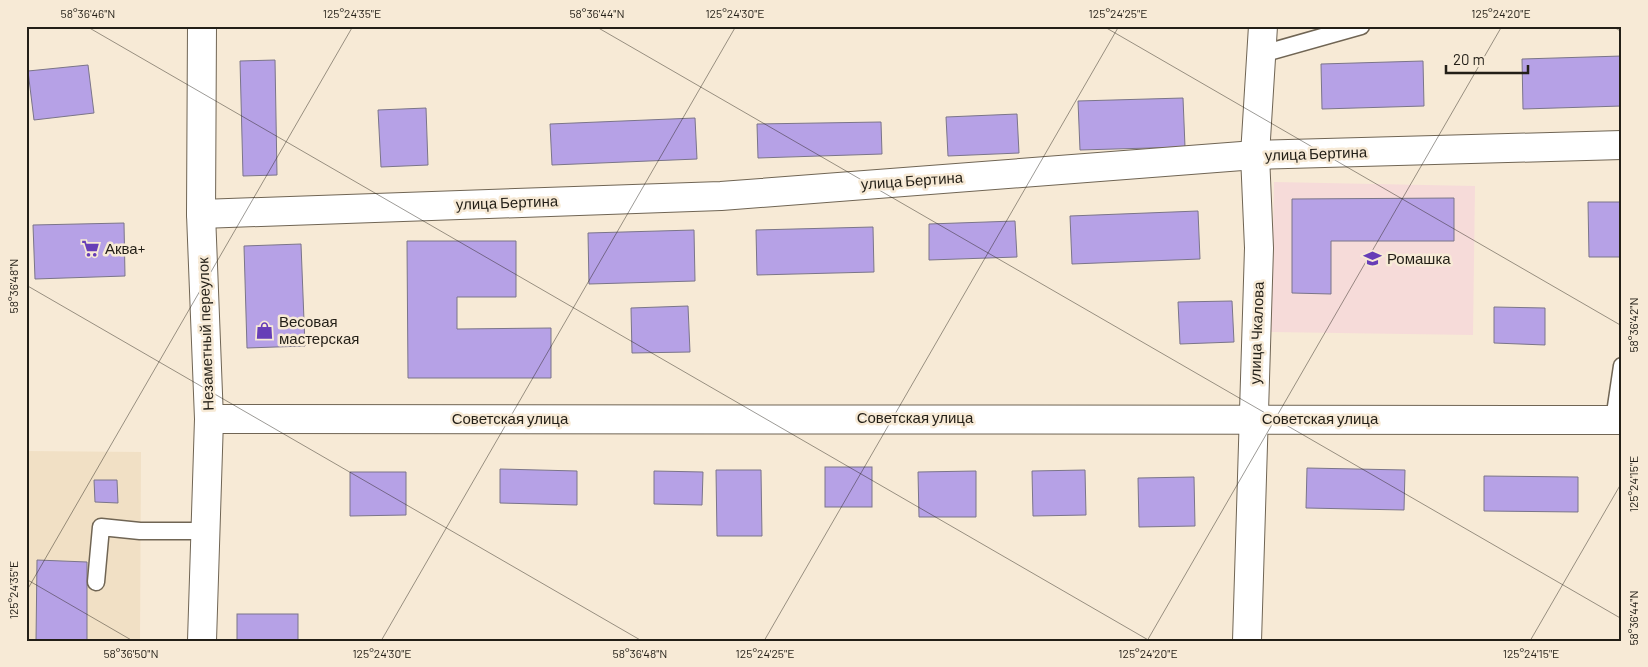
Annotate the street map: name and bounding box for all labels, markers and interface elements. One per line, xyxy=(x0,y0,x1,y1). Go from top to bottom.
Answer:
text: 58°36'46"N xyxy=(61,6,115,20)
text: 125°24'35"E xyxy=(323,6,381,20)
text: 58°36'44"N xyxy=(569,6,625,20)
text: 125°24'30"E xyxy=(705,6,765,20)
text: 125°24'25"E xyxy=(1089,6,1147,20)
text: 125°24'20"E xyxy=(1471,6,1531,20)
scale bar xyxy=(1446,42,1528,74)
text: 20 m xyxy=(1453,50,1485,68)
street label: улица Бертина xyxy=(1265,142,1368,164)
street label: улица Бертина xyxy=(860,167,964,193)
street label: улица Бертина xyxy=(456,191,559,213)
supermarket icon: Аква+ xyxy=(81,239,101,259)
place label: Аква+ xyxy=(105,239,145,257)
school or university icon: Ромашка xyxy=(1363,249,1383,269)
place label: Ромашка xyxy=(1387,249,1451,267)
street label: Незаметный переулок xyxy=(193,257,217,411)
text: 58°36'48"N xyxy=(6,259,20,313)
street label: улица Чкалова xyxy=(1245,281,1267,385)
text: 58°36'42"N xyxy=(1626,297,1640,353)
place label: Весовая мастерская xyxy=(279,312,359,347)
shop icon: Весовая мастерская xyxy=(255,321,275,341)
street label: Советская улица xyxy=(857,408,974,426)
street label: Советская улица xyxy=(452,409,569,427)
street label: Советская улица xyxy=(1262,409,1379,427)
text: 125°24'15"E xyxy=(1626,456,1640,512)
text: 125°24'35"E xyxy=(6,561,20,619)
text: 58°36'44"N xyxy=(1626,590,1640,646)
text: 58°36'50"N xyxy=(103,646,159,660)
text: 125°24'30"E xyxy=(352,646,412,660)
text: 58°36'48"N xyxy=(613,646,667,660)
text: 125°24'25"E xyxy=(736,646,794,660)
text: 125°24'20"E xyxy=(1118,646,1178,660)
text: 125°24'15"E xyxy=(1503,646,1559,660)

